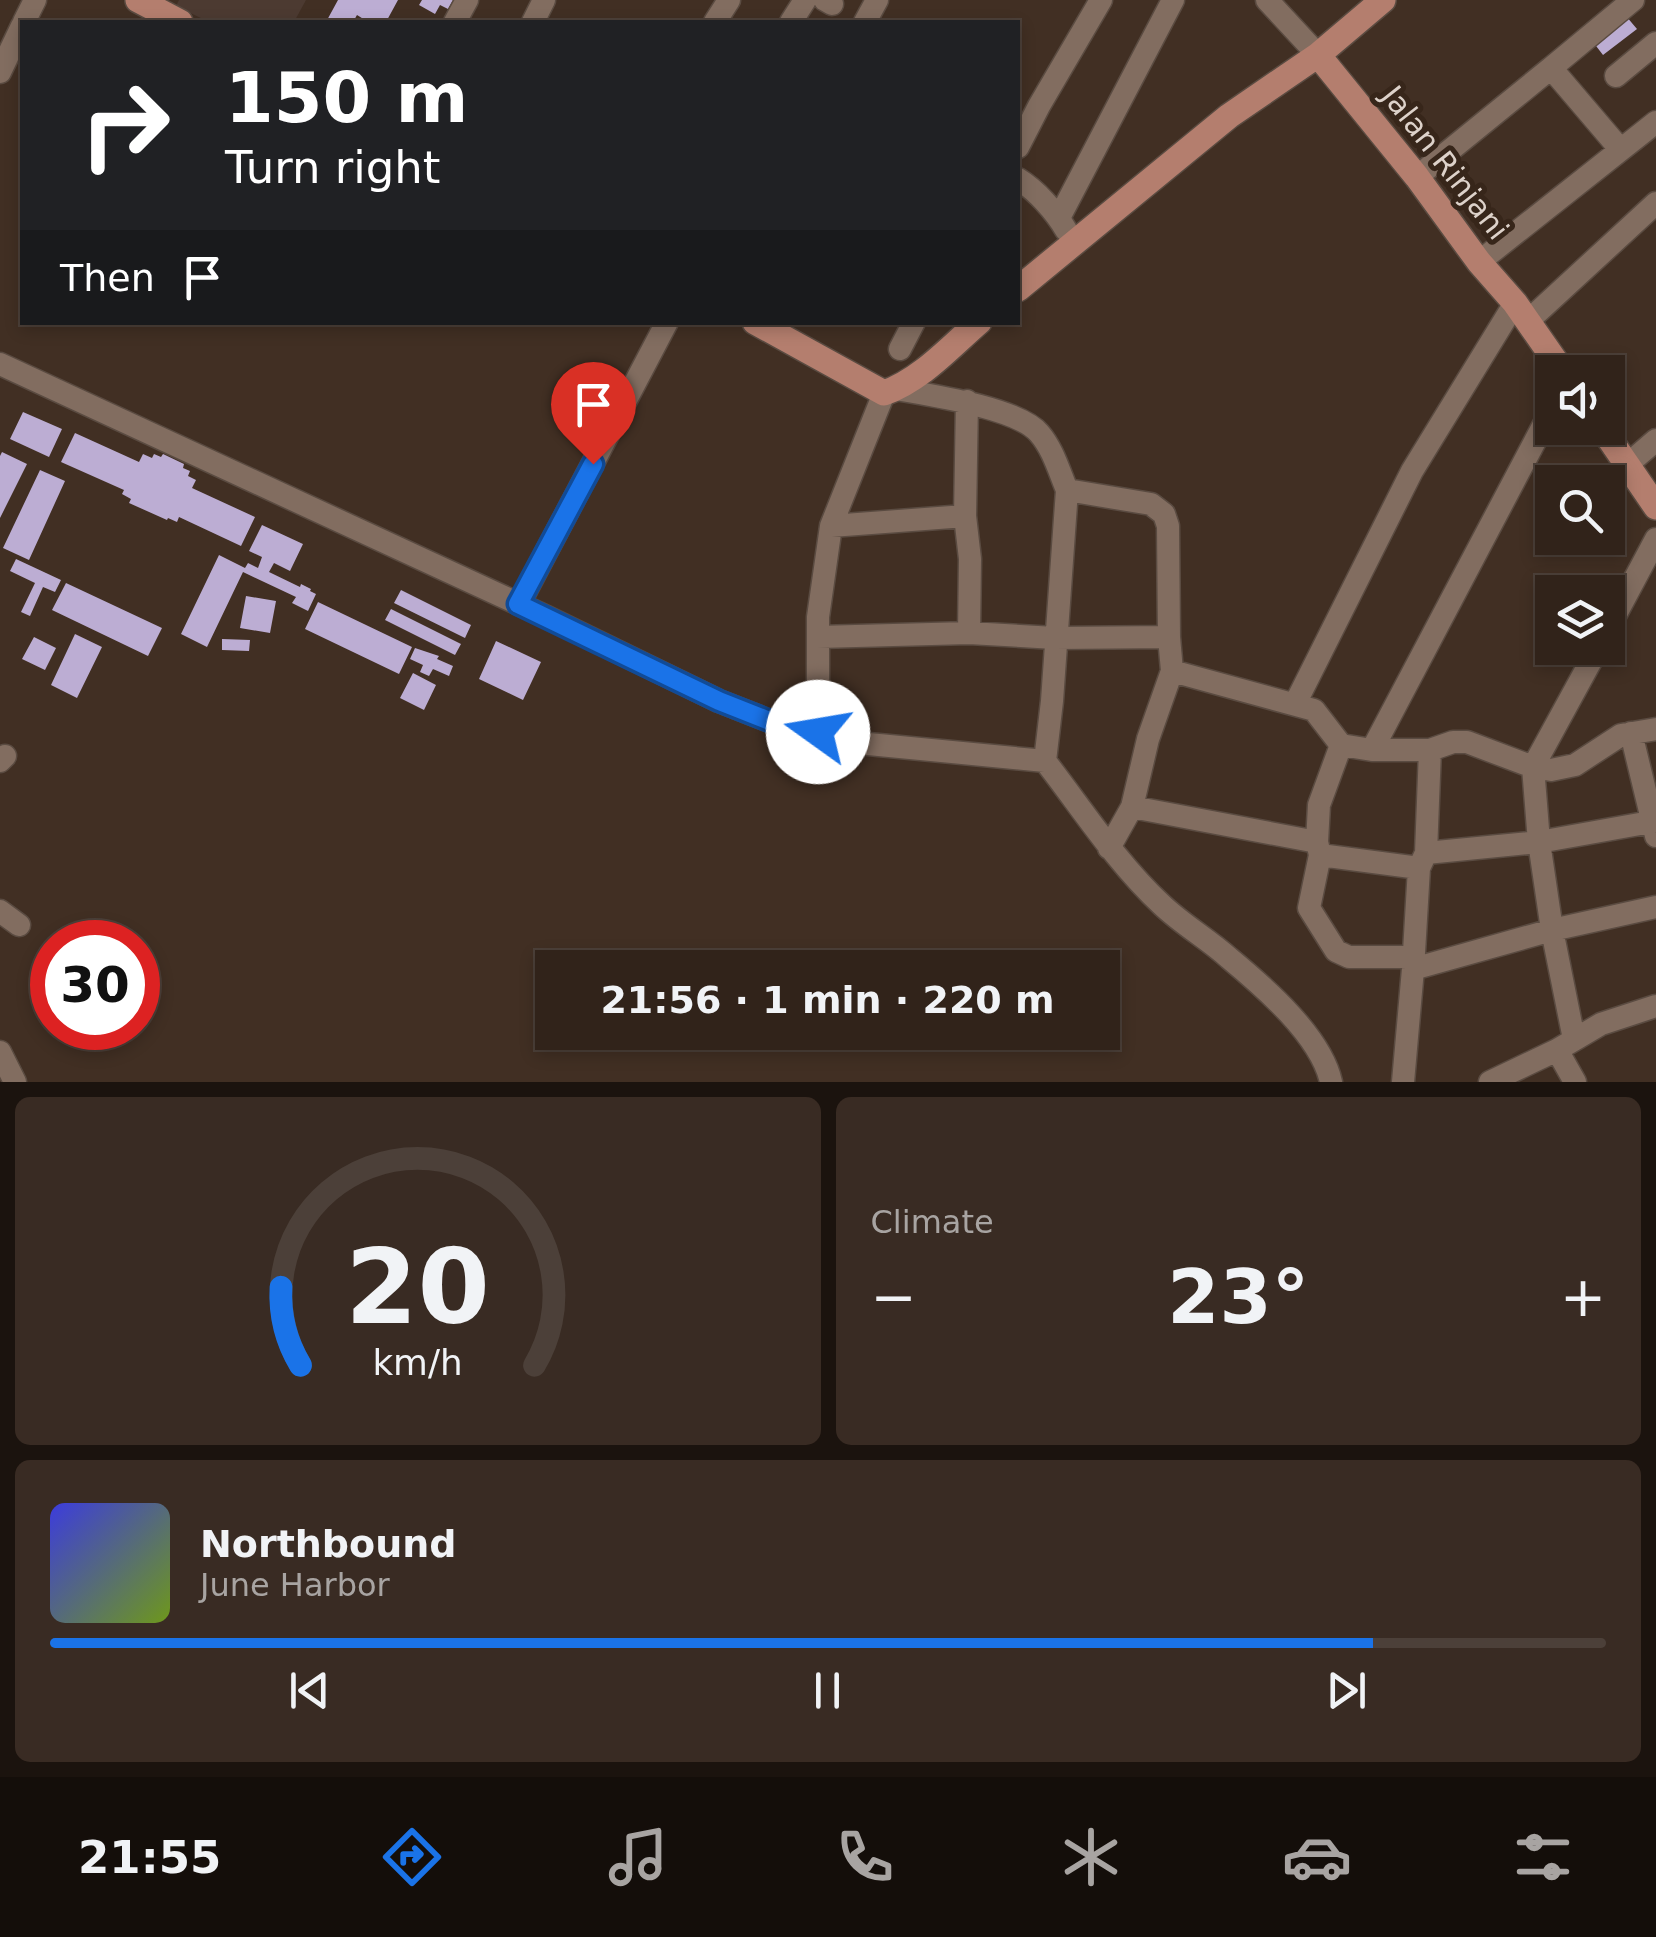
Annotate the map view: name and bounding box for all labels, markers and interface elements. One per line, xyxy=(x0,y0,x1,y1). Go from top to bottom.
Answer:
text: 150 m xyxy=(225,57,468,139)
icon: right xyxy=(60,60,190,190)
street label: Jalan Rinjani xyxy=(1373,78,1516,246)
text: Turn right xyxy=(225,141,440,194)
icon: arrive xyxy=(175,250,230,305)
text: Then xyxy=(60,256,155,300)
map controls xyxy=(1535,355,1625,665)
button: sound xyxy=(1535,355,1625,445)
pin xyxy=(551,362,636,465)
icon: arrive xyxy=(566,377,621,432)
button: search xyxy=(1535,465,1625,555)
button: layers xyxy=(1535,575,1625,665)
position arrow xyxy=(766,680,870,784)
speed limit sign: 30 xyxy=(30,920,160,1050)
text: 21:56 · 1 min · 220 m xyxy=(600,978,1055,1022)
text: Climate xyxy=(871,1203,994,1241)
text: 20 xyxy=(345,1226,490,1348)
text: 23° xyxy=(1167,1253,1309,1341)
text: − xyxy=(871,1265,917,1329)
text: + xyxy=(1560,1265,1606,1329)
text: km/h xyxy=(373,1342,463,1383)
text: Northbound xyxy=(200,1522,456,1566)
text: June Harbor xyxy=(200,1566,390,1604)
icon: previous xyxy=(282,1663,337,1718)
icon: pause xyxy=(800,1663,855,1718)
icon: next xyxy=(1319,1663,1374,1718)
icon: directions xyxy=(377,1822,447,1892)
icon: music xyxy=(603,1822,673,1892)
icon: phone xyxy=(830,1822,900,1892)
icon: climate xyxy=(1056,1822,1126,1892)
icon: car xyxy=(1282,1822,1352,1892)
icon: filters xyxy=(1508,1822,1578,1892)
text: 21:55 xyxy=(78,1831,221,1884)

